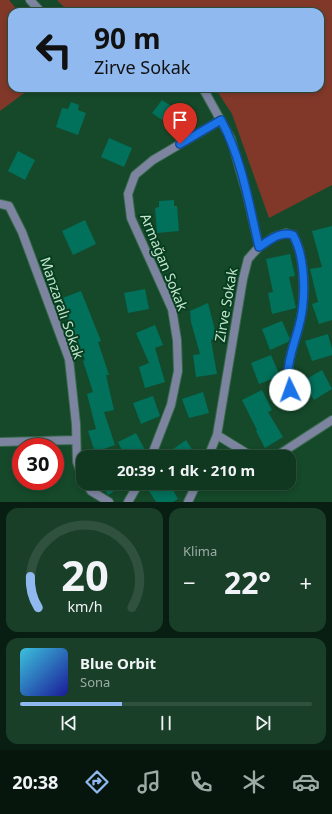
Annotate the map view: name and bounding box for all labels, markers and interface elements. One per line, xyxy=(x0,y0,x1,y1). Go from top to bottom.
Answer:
text: 90 m xyxy=(94,19,161,57)
icon: left xyxy=(28,24,80,76)
text: Zirve Sokak xyxy=(94,55,190,79)
pin xyxy=(163,103,197,144)
icon: arrive xyxy=(169,109,191,131)
street label: Armağan Sokak xyxy=(136,210,193,314)
street label: Manzaralı Sokak xyxy=(36,254,89,362)
street label: Zirve Sokak xyxy=(210,266,241,344)
position arrow xyxy=(269,369,311,411)
speed limit sign: 30 xyxy=(12,438,64,490)
text: 20:39 · 1 dk · 210 m xyxy=(117,460,255,480)
text: Klima xyxy=(183,542,217,560)
text: 20 xyxy=(61,547,108,603)
text: 22° xyxy=(224,562,271,603)
text: − xyxy=(183,567,196,597)
text: + xyxy=(299,567,312,597)
text: km/h xyxy=(67,597,102,616)
text: Blue Orbit xyxy=(80,653,156,673)
text: Sona xyxy=(80,673,110,691)
icon: previous xyxy=(58,712,80,734)
icon: pause xyxy=(155,712,177,734)
icon: next xyxy=(252,712,274,734)
icon: directions xyxy=(83,768,111,796)
icon: music xyxy=(135,768,163,796)
icon: phone xyxy=(187,768,215,796)
icon: climate xyxy=(240,768,268,796)
icon: car xyxy=(292,768,320,796)
text: 20:38 xyxy=(12,770,58,794)

